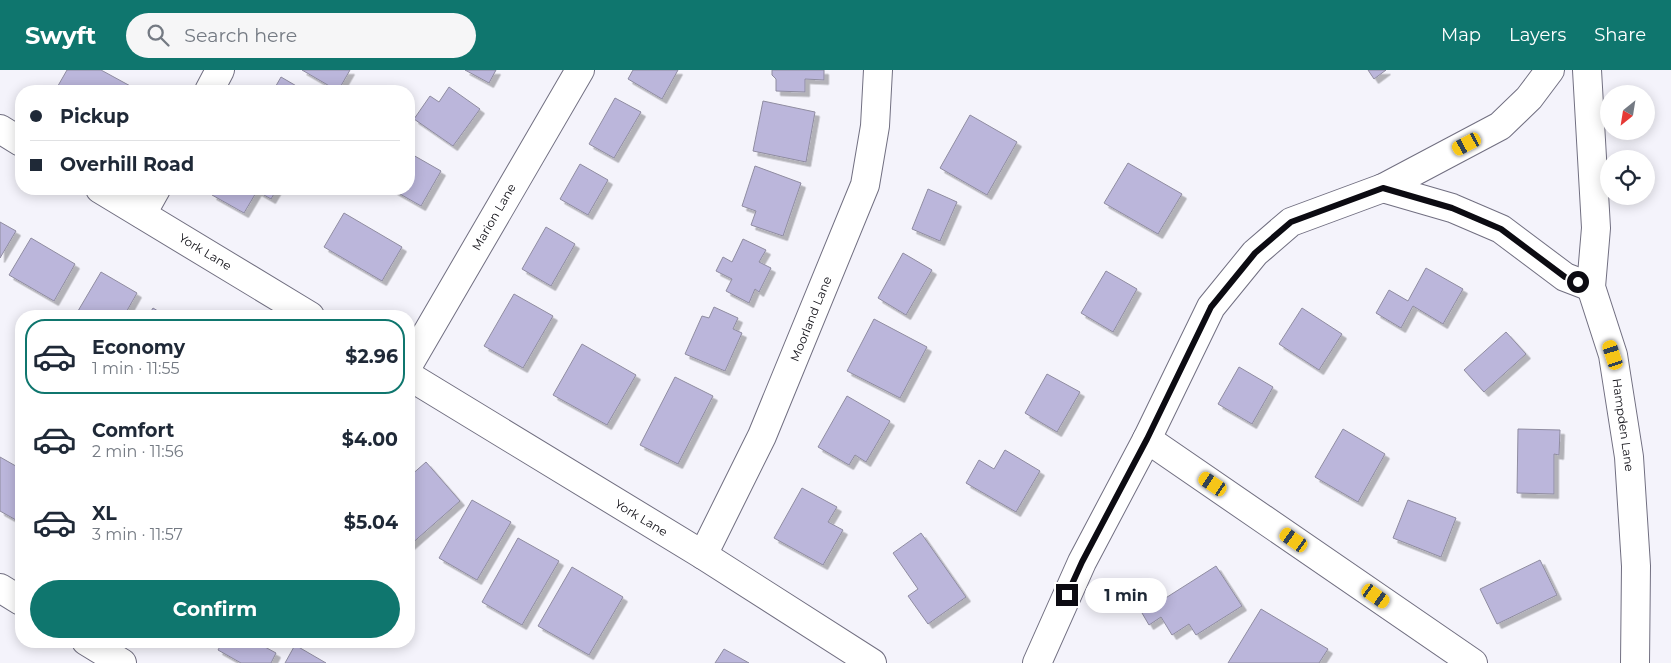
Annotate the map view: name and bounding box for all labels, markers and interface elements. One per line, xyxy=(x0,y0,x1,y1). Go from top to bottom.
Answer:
search box xyxy=(126,13,476,58)
text: Swyft xyxy=(25,21,96,50)
icon: search xyxy=(144,21,172,49)
text: Search here xyxy=(184,24,297,47)
text: Map xyxy=(1441,24,1481,46)
text: Layers xyxy=(1509,24,1566,46)
text: Share xyxy=(1594,24,1646,46)
north arrow xyxy=(1600,85,1655,140)
map controls xyxy=(1600,85,1655,205)
text: Pickup xyxy=(60,105,129,128)
car xyxy=(1450,130,1483,158)
button: locate xyxy=(1600,150,1655,205)
text: Overhill Road xyxy=(60,153,194,176)
street label: Marion Lane xyxy=(468,181,519,253)
street label: York Lane xyxy=(176,230,234,273)
route start xyxy=(1567,271,1589,293)
street label: Moorland Lane xyxy=(787,274,834,364)
icon: car xyxy=(32,334,77,379)
text: Economy xyxy=(92,336,185,359)
car xyxy=(1601,338,1624,372)
text: $2.96 xyxy=(345,345,398,368)
text: 1 min · 11:55 xyxy=(92,359,179,378)
street label: Hampden Lane xyxy=(1610,377,1637,472)
icon: car xyxy=(32,417,77,462)
text: Comfort xyxy=(92,419,174,442)
text: $4.00 xyxy=(342,428,398,451)
text: 2 min · 11:56 xyxy=(92,442,184,461)
car xyxy=(1196,469,1229,499)
street label: York Lane xyxy=(612,496,670,539)
icon: car xyxy=(32,500,77,545)
text: XL xyxy=(92,502,117,525)
text: $5.04 xyxy=(344,511,398,534)
text: 3 min · 11:57 xyxy=(92,525,183,544)
car xyxy=(1277,525,1310,555)
callout: 1 min xyxy=(1084,578,1167,612)
button: Confirm xyxy=(30,580,400,638)
car xyxy=(1359,581,1392,611)
route end xyxy=(1056,584,1078,606)
text: 1 min xyxy=(1104,586,1148,605)

